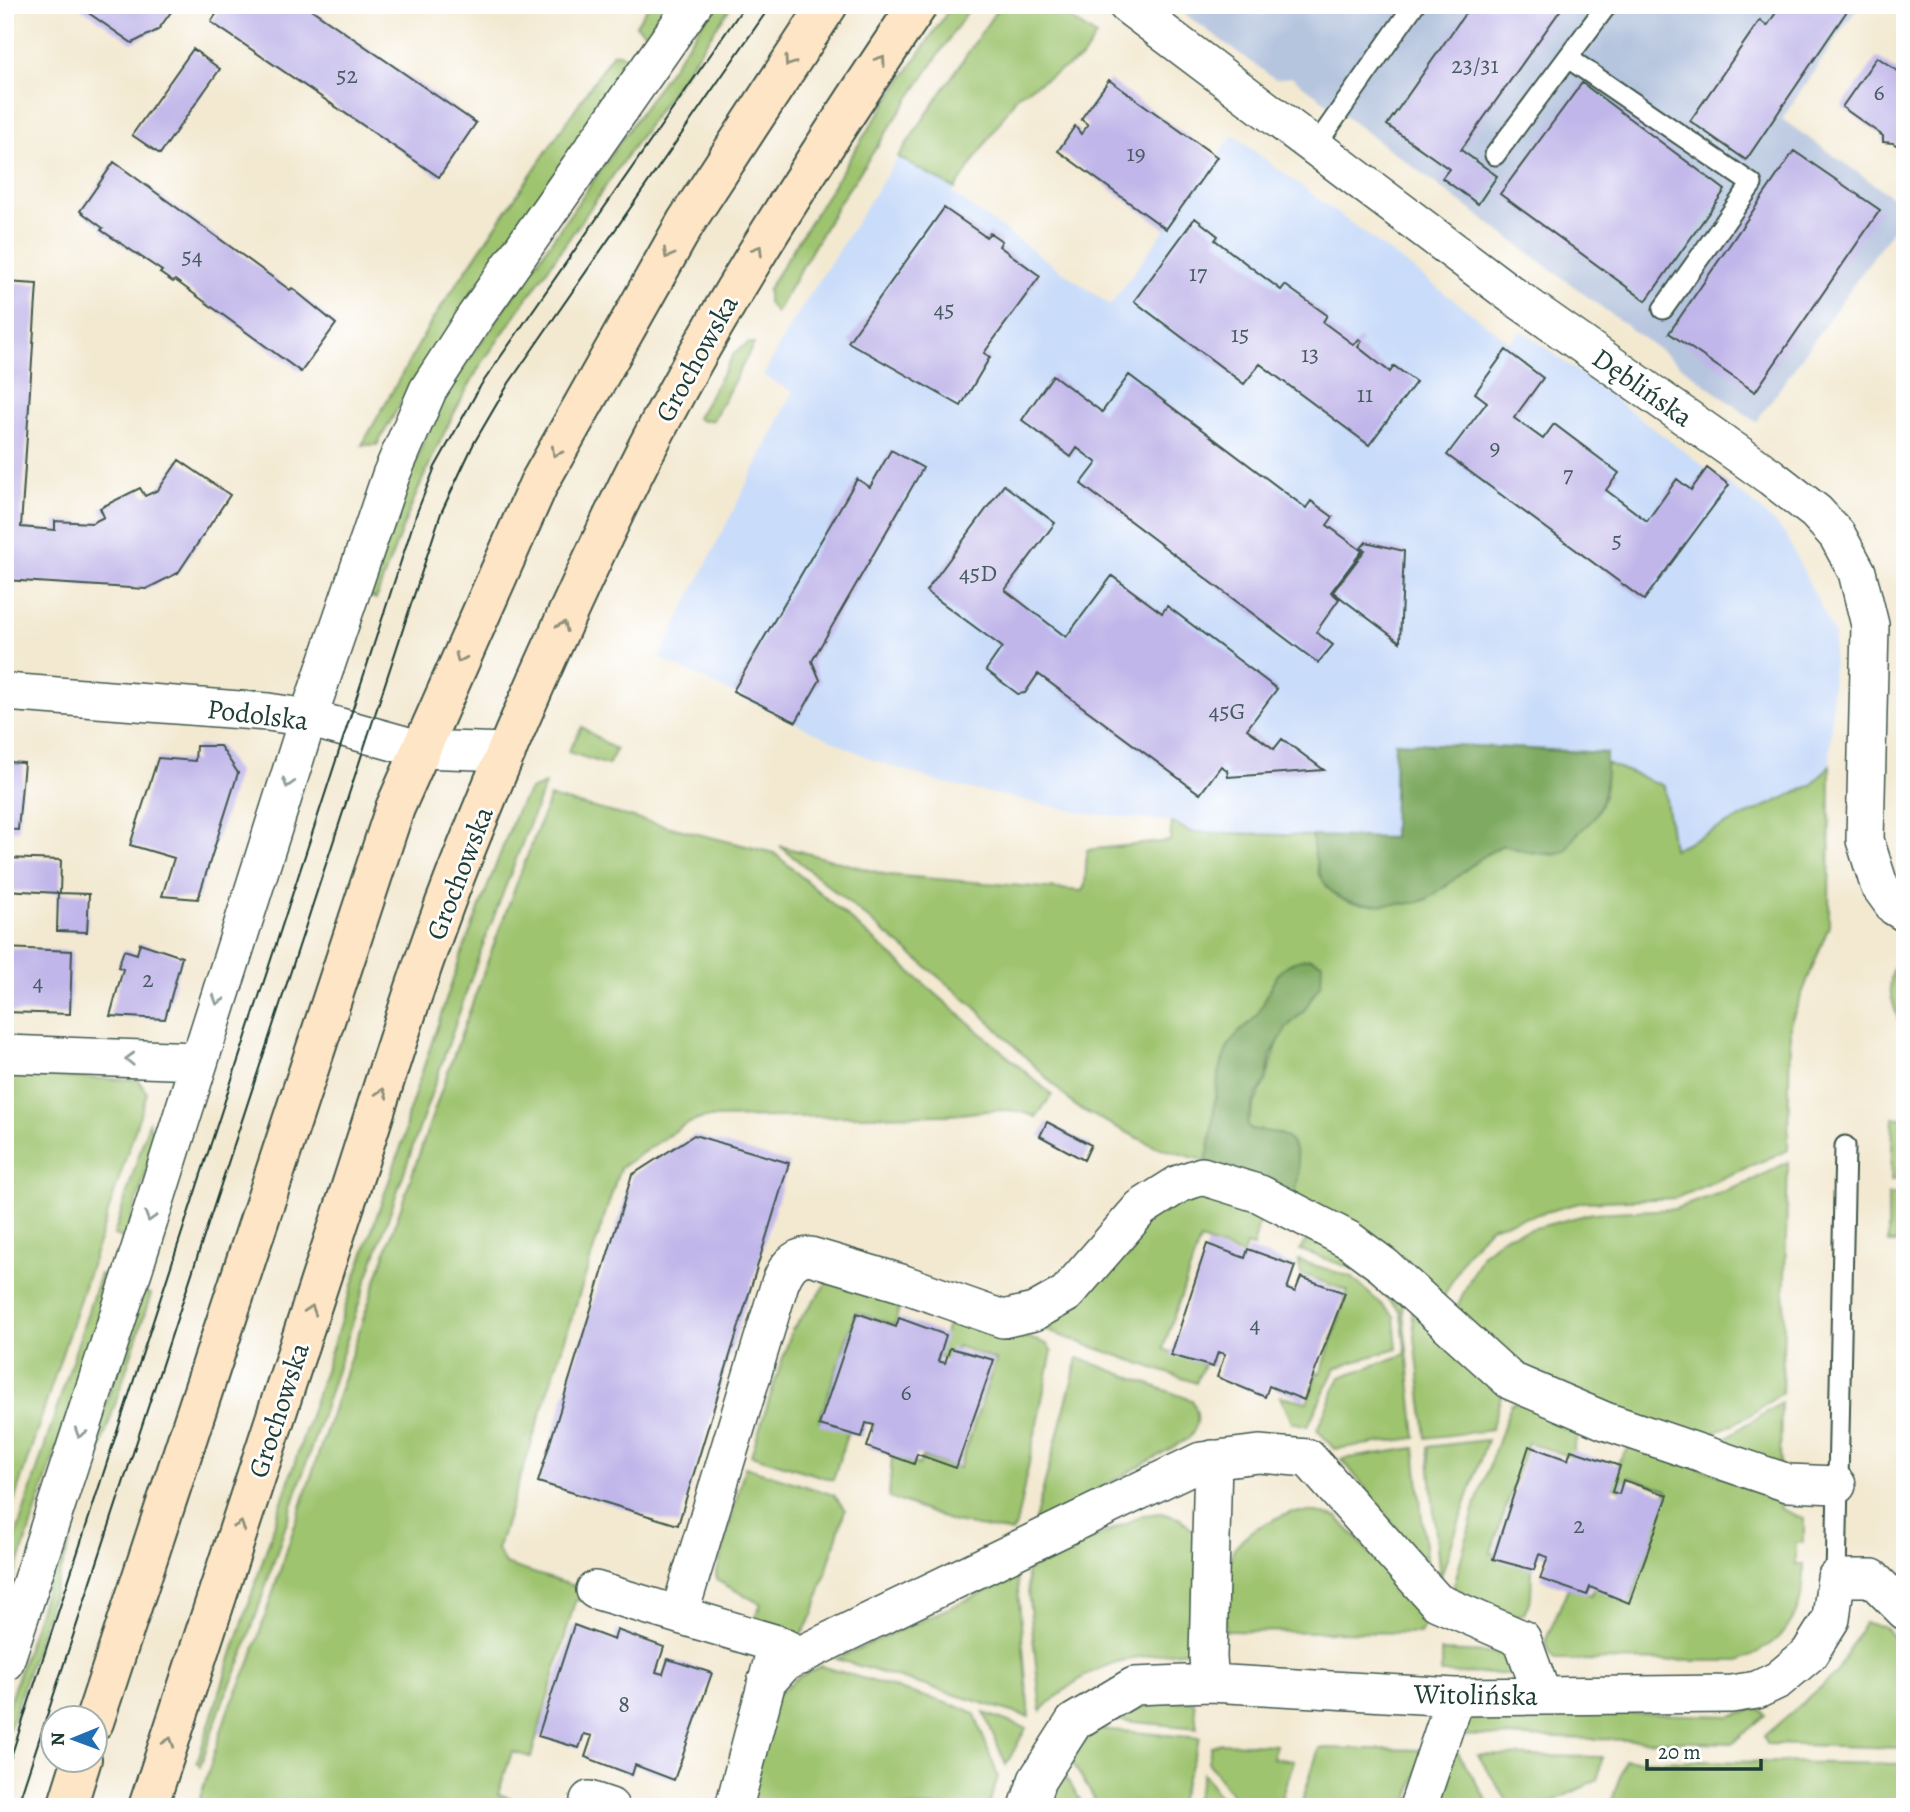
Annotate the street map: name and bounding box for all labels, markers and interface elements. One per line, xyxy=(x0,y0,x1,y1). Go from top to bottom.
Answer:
house number: 23/31 xyxy=(1451,49,1499,81)
one-way arrow xyxy=(784,54,797,67)
one-way arrow xyxy=(873,54,886,67)
house number: 52 xyxy=(336,59,358,91)
house number: 6 xyxy=(1873,76,1885,108)
house number: 19 xyxy=(1126,137,1146,169)
house number: 54 xyxy=(181,240,203,272)
one-way arrow xyxy=(749,245,762,258)
one-way arrow xyxy=(663,246,676,259)
house number: 17 xyxy=(1189,257,1208,289)
street label: Grochowska xyxy=(646,288,747,429)
house number: 45 xyxy=(933,293,955,325)
house number: 15 xyxy=(1231,318,1249,350)
house number: 13 xyxy=(1301,338,1319,370)
street label: Dęblińska xyxy=(1585,339,1700,436)
house number: 11 xyxy=(1357,378,1373,410)
house number: 9 xyxy=(1490,431,1500,463)
one-way arrow xyxy=(551,445,564,457)
house number: 7 xyxy=(1563,458,1574,490)
house number: 5 xyxy=(1612,524,1622,556)
house number: 45D xyxy=(959,557,997,589)
one-way arrow xyxy=(555,621,569,633)
one-way arrow xyxy=(454,651,468,663)
street label: Podolska xyxy=(205,690,311,740)
house number: 45G xyxy=(1208,695,1246,727)
one-way arrow xyxy=(282,777,296,789)
street label: Grochowska xyxy=(417,801,503,946)
house number: 2 xyxy=(142,963,154,995)
house number: 4 xyxy=(33,966,44,998)
one-way arrow xyxy=(212,993,226,1005)
one-way arrow xyxy=(124,1051,135,1066)
one-way arrow xyxy=(373,1088,388,1100)
one-way arrow xyxy=(144,1211,159,1223)
one-way arrow xyxy=(303,1304,317,1316)
house number: 4 xyxy=(1250,1308,1261,1340)
street label: Grochowska xyxy=(239,1338,319,1483)
house number: 6 xyxy=(900,1376,912,1408)
one-way arrow xyxy=(74,1427,88,1439)
house number: 2 xyxy=(1573,1509,1585,1541)
one-way arrow xyxy=(232,1520,246,1532)
street label: Witolińska xyxy=(1413,1675,1538,1715)
house number: 8 xyxy=(618,1688,630,1720)
north arrow xyxy=(38,1703,108,1773)
scale bar xyxy=(1647,1728,1761,1772)
text: N xyxy=(45,1732,71,1746)
one-way arrow xyxy=(161,1736,175,1749)
text: 20 m xyxy=(1658,1738,1701,1766)

